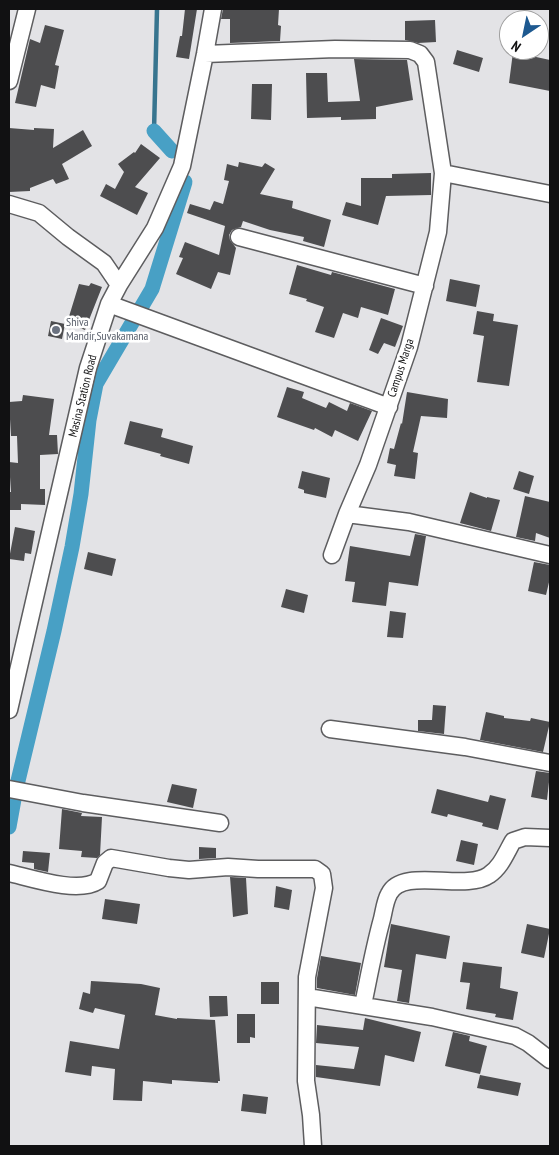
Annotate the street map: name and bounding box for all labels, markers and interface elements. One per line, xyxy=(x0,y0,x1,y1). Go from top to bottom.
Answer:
north arrow xyxy=(499,10,549,60)
text: N xyxy=(508,37,524,56)
place label: Shiva Mandir,Suvakamana xyxy=(66,316,148,344)
marker: Shiva Mandir,Suvakamana xyxy=(50,324,62,336)
street label: Campus Marga xyxy=(385,337,417,399)
street label: Masina Station Road xyxy=(66,353,100,439)

